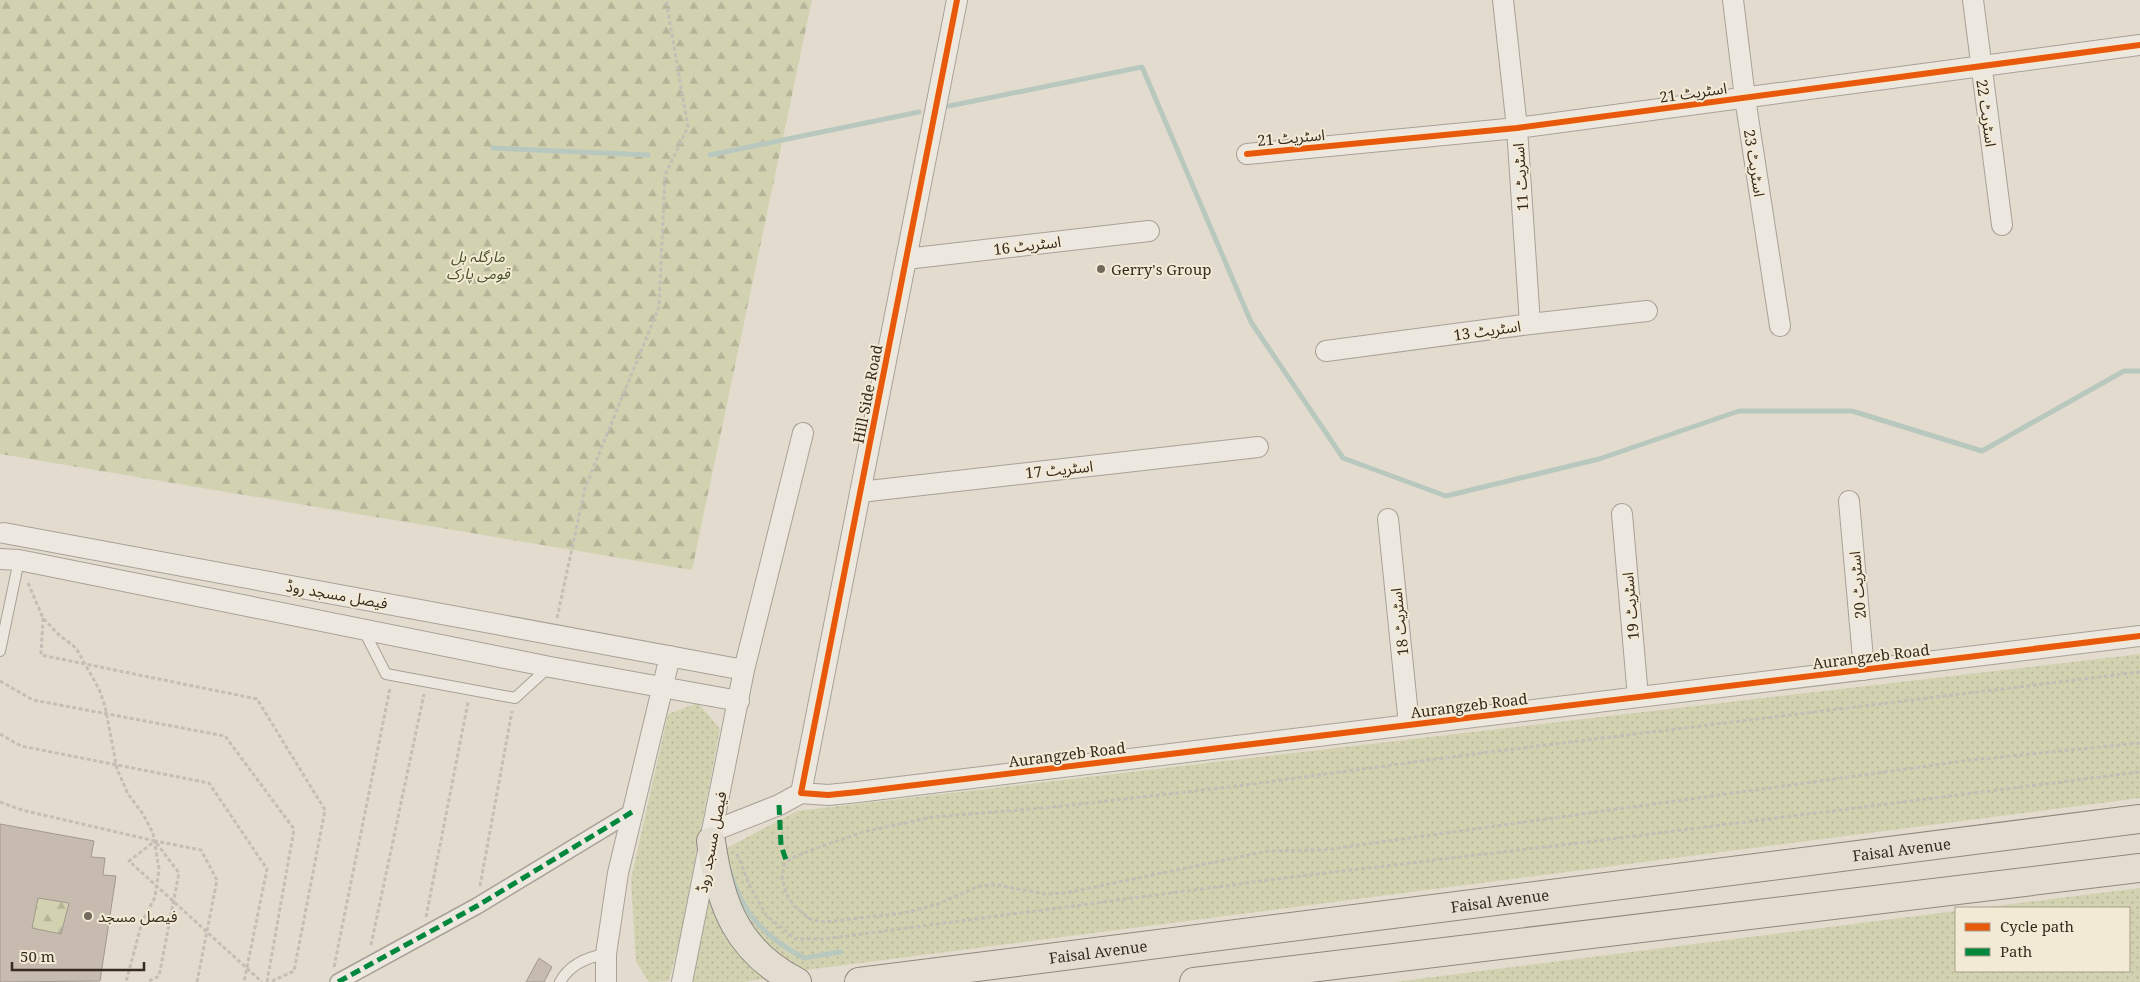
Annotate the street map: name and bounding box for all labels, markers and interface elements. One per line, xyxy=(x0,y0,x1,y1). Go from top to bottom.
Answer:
street label: اسٹریٹ 21 xyxy=(1658,77,1728,107)
street label: اسٹریٹ 22 xyxy=(1972,78,2002,148)
street label: اسٹریٹ 21 xyxy=(1256,124,1326,150)
street label: اسٹریٹ 23 xyxy=(1740,128,1770,198)
street label: اسٹریٹ 11 xyxy=(1508,142,1532,212)
street label: اسٹریٹ 16 xyxy=(992,231,1062,259)
park label: مارگلہ ہل قومی پارک xyxy=(446,246,511,284)
place label: Gerry's Group xyxy=(1111,259,1211,279)
marker: Gerry's Group xyxy=(1095,263,1107,275)
street label: اسٹریٹ 13 xyxy=(1452,315,1522,345)
street label: Hill Side Road xyxy=(848,343,886,445)
street label: اسٹریٹ 17 xyxy=(1024,456,1094,482)
street label: اسٹریٹ 20 xyxy=(1844,550,1870,620)
street label: اسٹریٹ 19 xyxy=(1617,571,1643,641)
street label: فیصل مسجد روڈ xyxy=(285,575,390,613)
street label: اسٹریٹ 18 xyxy=(1386,587,1412,657)
street label: Aurangzeb Road xyxy=(1811,639,1931,673)
street label: Aurangzeb Road xyxy=(1409,688,1529,722)
street label: Aurangzeb Road xyxy=(1007,737,1127,771)
street label: فیصل مسجد روڈ xyxy=(691,789,731,894)
street label: Faisal Avenue xyxy=(1851,833,1952,866)
street label: Faisal Avenue xyxy=(1449,884,1550,917)
place label: فیصل مسجد xyxy=(98,906,178,926)
legend xyxy=(1955,907,2130,972)
marker: فیصل مسجد xyxy=(82,910,94,922)
text: Cycle path xyxy=(2000,916,2075,936)
street label: Faisal Avenue xyxy=(1048,935,1148,968)
scale bar xyxy=(12,940,145,972)
text: Path xyxy=(2000,941,2033,961)
text: 50 m xyxy=(20,946,55,966)

